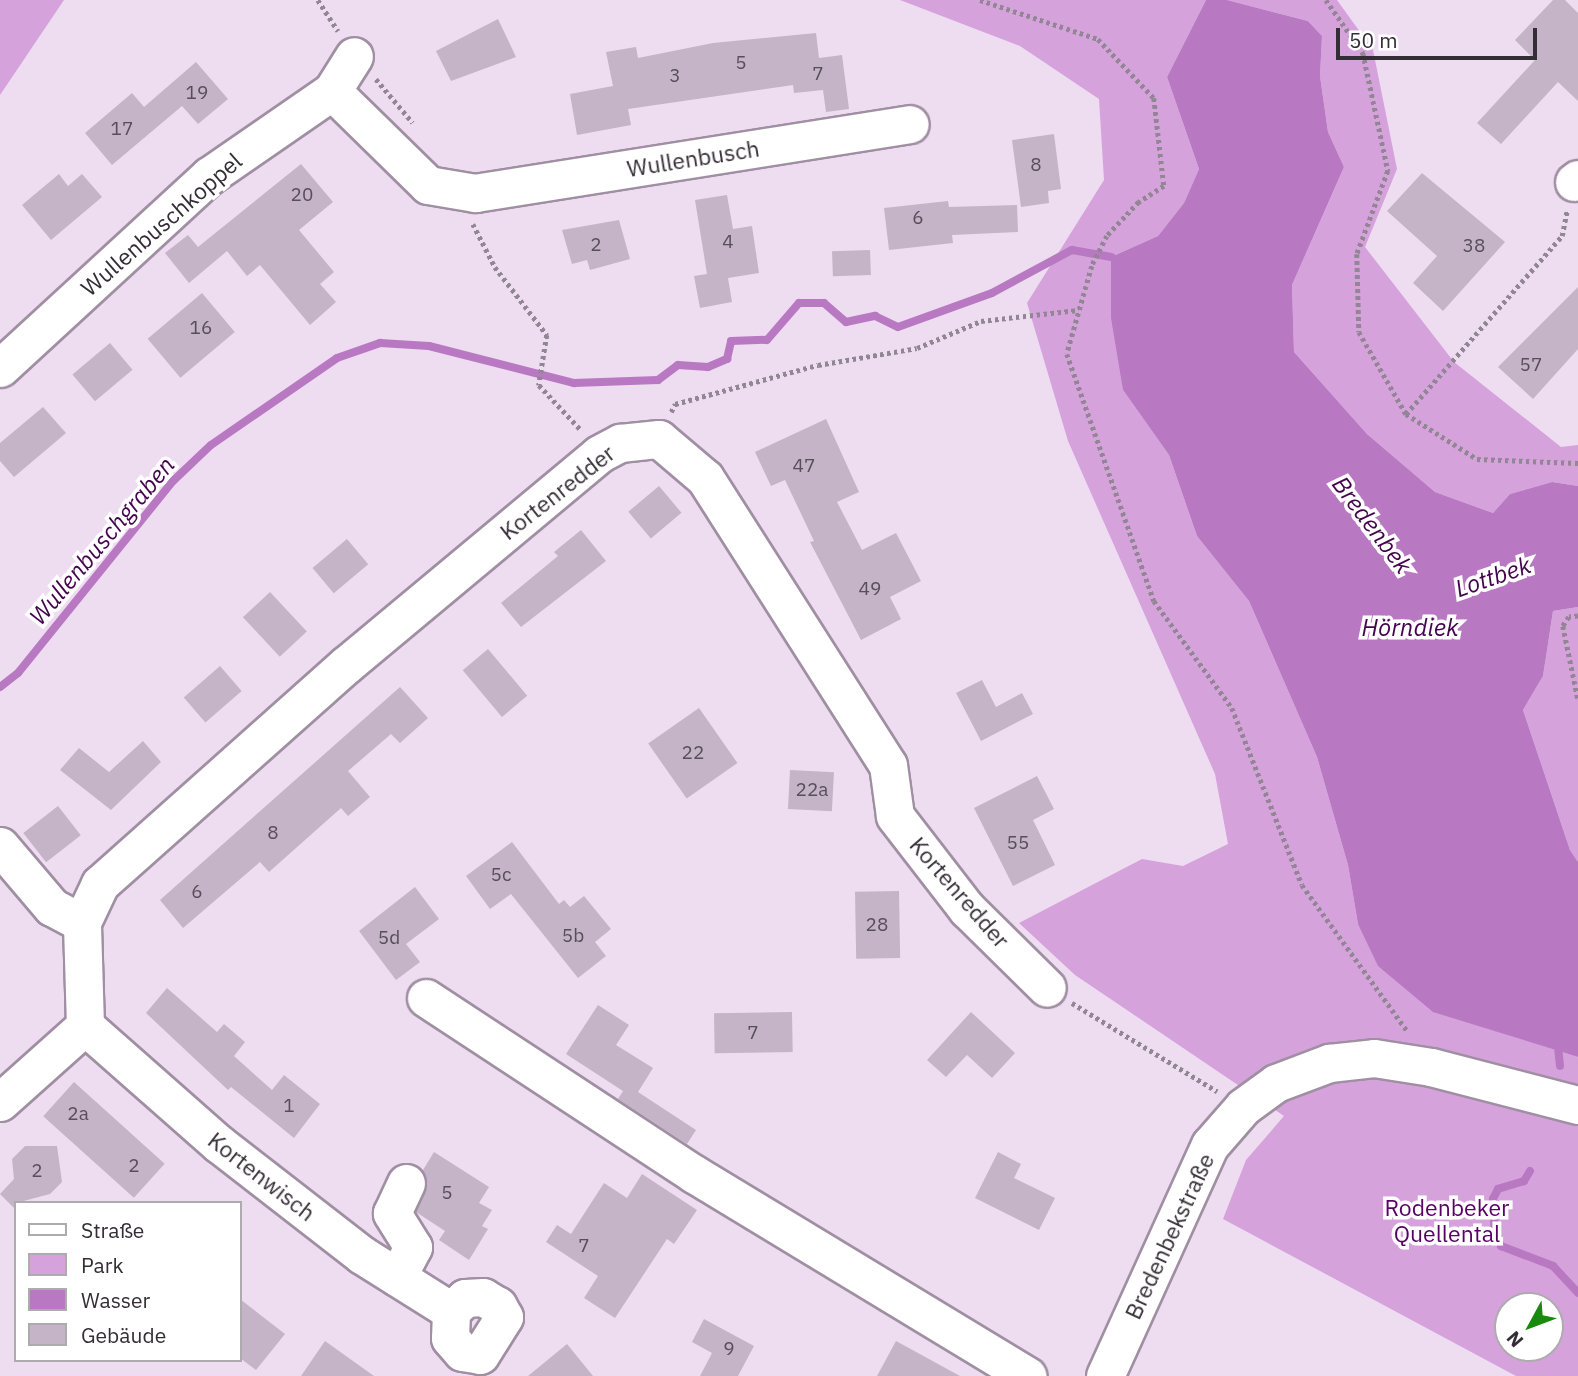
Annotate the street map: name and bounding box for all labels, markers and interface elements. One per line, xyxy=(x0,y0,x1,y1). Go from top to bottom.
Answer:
scale bar xyxy=(1340,14,1541,58)
text: 50 m xyxy=(1349,26,1398,54)
house number: 5 xyxy=(735,52,747,74)
house number: 7 xyxy=(812,63,824,85)
house number: 3 xyxy=(669,65,681,87)
house number: 19 xyxy=(186,82,208,104)
house number: 17 xyxy=(111,118,133,140)
street label: Wullenbusch xyxy=(625,134,761,182)
street label: Wullenbuschkoppel xyxy=(75,147,247,301)
house number: 8 xyxy=(1030,154,1042,176)
house number: 20 xyxy=(291,184,313,206)
house number: 6 xyxy=(912,207,924,229)
house number: 4 xyxy=(722,231,734,253)
house number: 2 xyxy=(590,234,602,256)
house number: 38 xyxy=(1463,235,1485,257)
house number: 16 xyxy=(190,317,212,339)
house number: 57 xyxy=(1520,354,1542,376)
street label: Kortenredder xyxy=(494,439,620,545)
water label: Wullenbuschgraben xyxy=(23,451,181,631)
house number: 47 xyxy=(793,455,815,477)
water label: Bredenbek xyxy=(1326,471,1418,579)
water label: Lottbek xyxy=(1451,551,1535,603)
house number: 49 xyxy=(859,578,881,600)
water label: Hörndiek xyxy=(1362,614,1458,642)
house number: 22 xyxy=(682,742,704,764)
house number: 22a xyxy=(796,779,828,801)
house number: 8 xyxy=(267,822,279,844)
street label: Kortenredder xyxy=(904,831,1016,953)
house number: 55 xyxy=(1007,832,1029,854)
house number: 5c xyxy=(491,864,511,886)
house number: 6 xyxy=(191,881,203,903)
house number: 28 xyxy=(866,914,888,936)
house number: 5b xyxy=(562,925,584,947)
house number: 5d xyxy=(378,927,400,949)
house number: 7 xyxy=(747,1022,759,1044)
house number: 1 xyxy=(283,1095,295,1117)
house number: 2a xyxy=(67,1103,89,1125)
street label: Kortenwisch xyxy=(203,1126,321,1226)
street label: Bredenbekstraße xyxy=(1118,1149,1220,1323)
house number: 2 xyxy=(128,1155,140,1177)
house number: 2 xyxy=(31,1160,43,1182)
house number: 5 xyxy=(441,1182,453,1204)
park label: Rodenbeker Quellental xyxy=(1384,1193,1510,1247)
legend xyxy=(14,1201,242,1362)
text: Straße xyxy=(81,1216,144,1244)
house number: 7 xyxy=(578,1235,590,1257)
text: Park xyxy=(81,1251,124,1279)
text: Wasser xyxy=(81,1286,150,1314)
north arrow xyxy=(1494,1292,1564,1362)
text: Gebäude xyxy=(81,1321,166,1349)
text: N xyxy=(1501,1326,1528,1353)
house number: 9 xyxy=(723,1338,735,1360)

